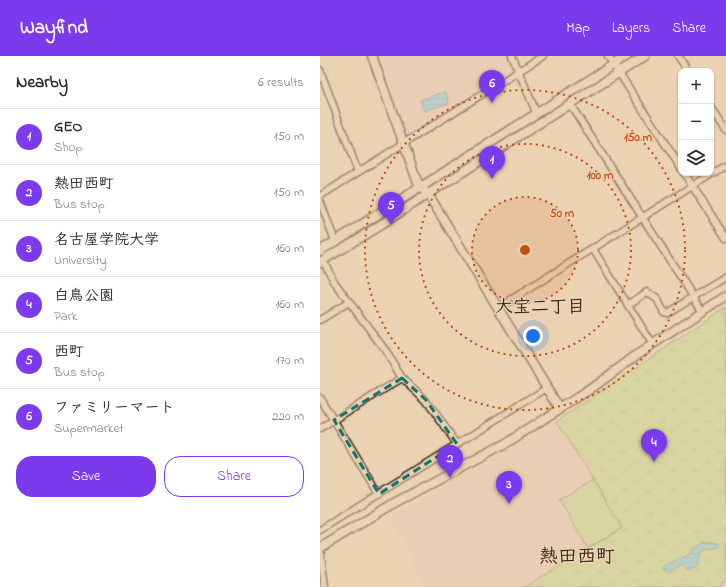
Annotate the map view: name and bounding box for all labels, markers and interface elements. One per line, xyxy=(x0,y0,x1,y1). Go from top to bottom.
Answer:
text: Wayfind xyxy=(20,15,88,42)
text: Map xyxy=(566,18,590,39)
text: Layers xyxy=(612,18,650,39)
text: Share xyxy=(672,18,706,39)
map controls xyxy=(678,68,714,176)
button: + xyxy=(678,68,714,104)
text: Nearby xyxy=(16,70,68,95)
pin: 6 xyxy=(479,70,505,103)
text: 6 results xyxy=(258,73,304,92)
button: − xyxy=(678,104,714,140)
text: GEO xyxy=(54,116,82,138)
text: 1 xyxy=(27,127,31,146)
text: 150 m xyxy=(273,127,304,146)
text: 150 m xyxy=(624,129,653,147)
text: Shop xyxy=(54,138,82,157)
button: layers xyxy=(678,140,714,176)
pin: 1 xyxy=(479,146,505,179)
text: 100 m xyxy=(587,167,614,185)
text: 熱田西町 xyxy=(54,173,114,195)
text: 2 xyxy=(26,183,32,202)
text: 150 m xyxy=(273,183,304,202)
pin: 5 xyxy=(378,192,404,225)
text: Bus stop xyxy=(54,195,105,214)
text: 50 m xyxy=(550,205,575,223)
text: 名古屋学院大学 xyxy=(54,229,159,251)
text: 3 xyxy=(26,239,32,258)
text: 160 m xyxy=(275,239,304,258)
centre of rings xyxy=(518,243,532,257)
text: University xyxy=(54,251,107,270)
text: 白鳥公園 xyxy=(54,285,114,307)
text: 4 xyxy=(26,295,32,314)
text: 160 m xyxy=(275,295,304,314)
district label: 大宝二丁目 xyxy=(495,295,585,321)
text: Park xyxy=(54,307,78,326)
your location xyxy=(523,326,543,346)
text: 西町 xyxy=(54,341,84,363)
text: 5 xyxy=(25,351,33,370)
text: 170 m xyxy=(276,351,304,370)
text: Bus stop xyxy=(54,363,105,382)
text: ファミリーマート xyxy=(54,397,175,419)
text: 6 xyxy=(26,407,32,426)
text: 220 m xyxy=(272,407,304,426)
text: Supermarket xyxy=(54,419,124,438)
pin: 4 xyxy=(641,429,667,462)
pin: 2 xyxy=(437,445,463,478)
button: Save xyxy=(16,456,156,497)
button: Share xyxy=(164,456,304,497)
pin: 3 xyxy=(496,471,522,504)
district label: 熱田西町 xyxy=(539,544,615,571)

